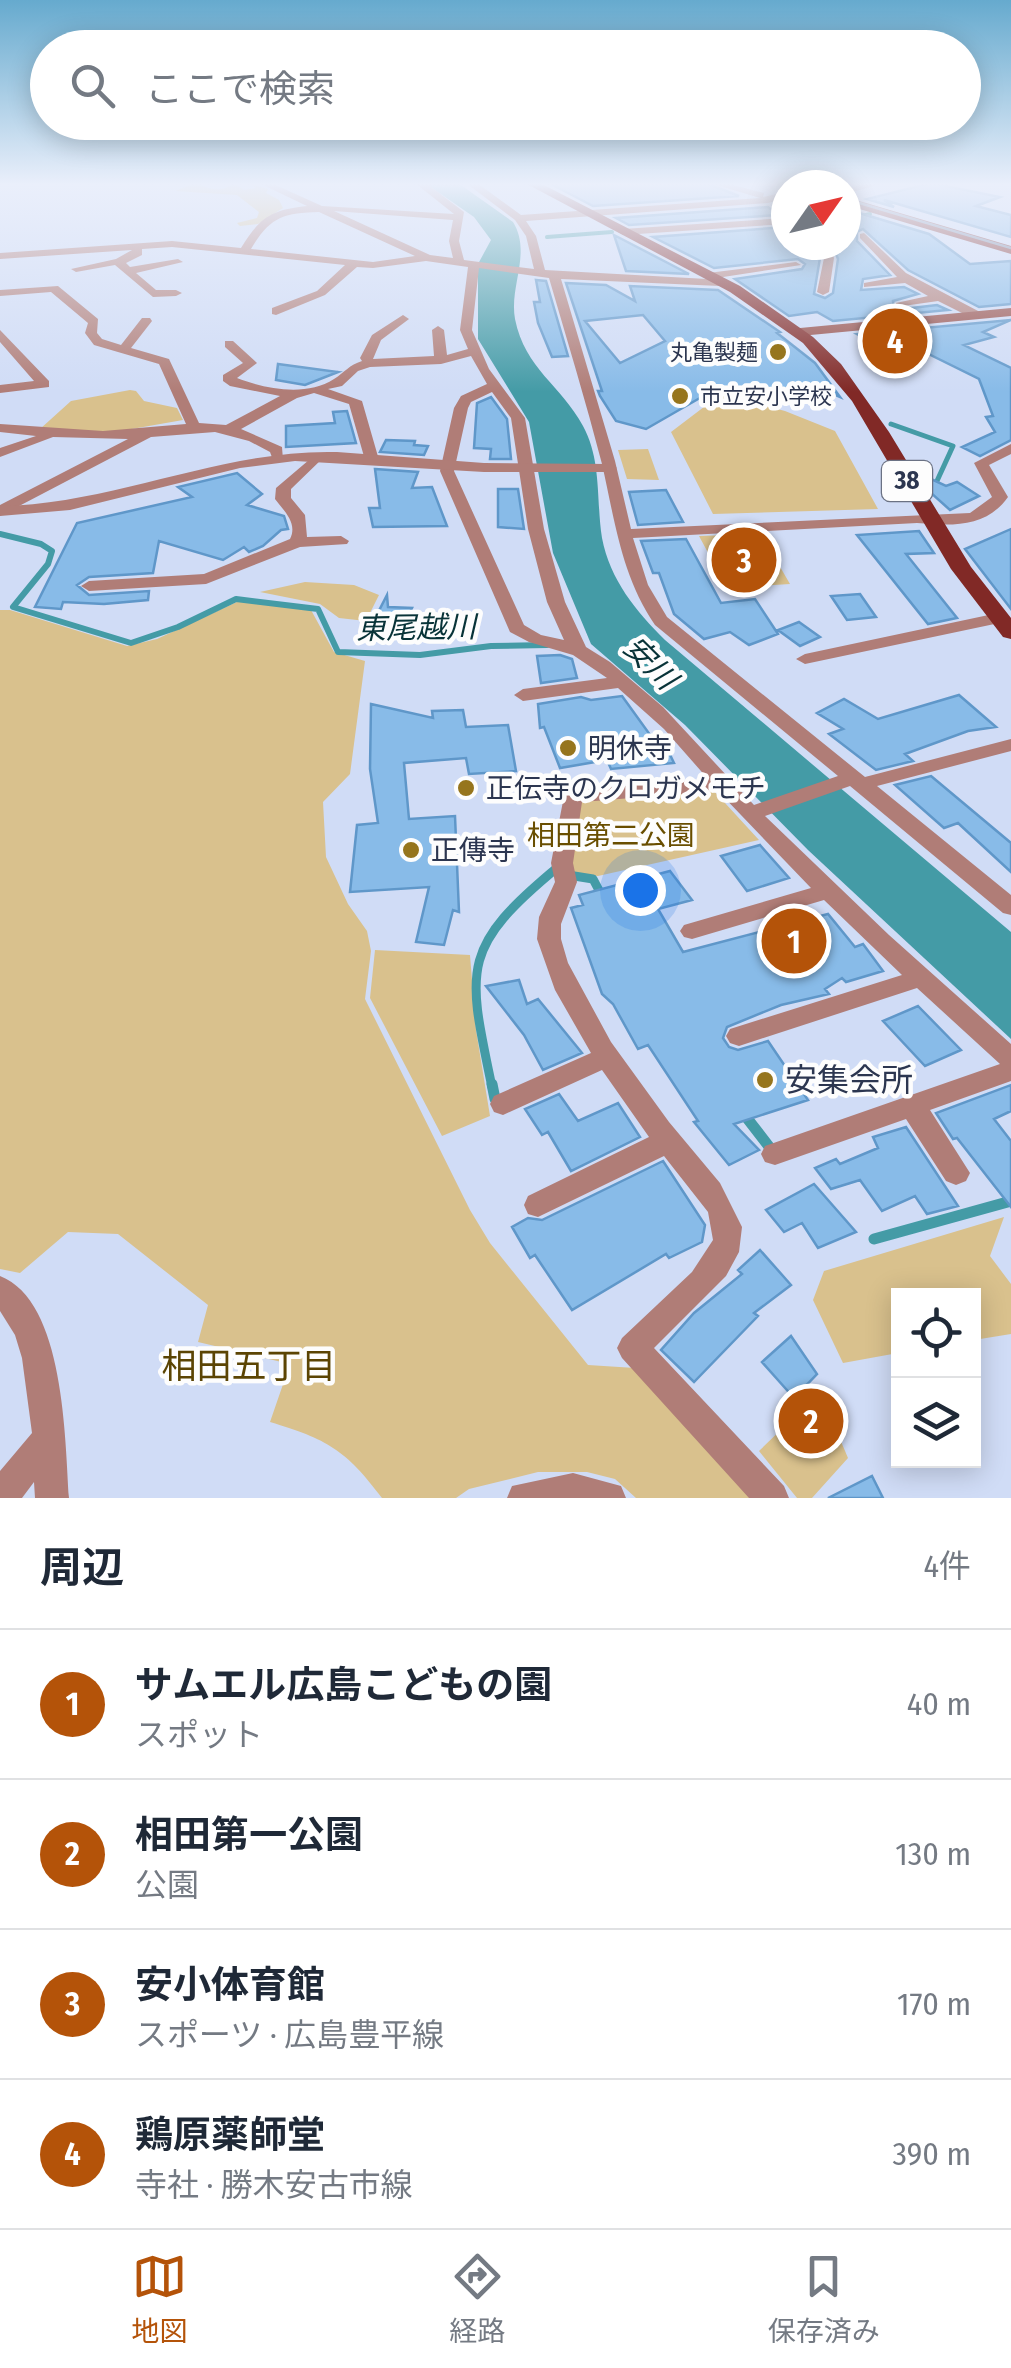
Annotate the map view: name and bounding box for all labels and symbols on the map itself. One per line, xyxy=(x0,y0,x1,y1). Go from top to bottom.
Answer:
north arrow xyxy=(771,170,861,260)
pin: 4 xyxy=(862,304,928,378)
place label: 丸亀製麺 xyxy=(670,339,758,366)
marker: 丸亀製麺 xyxy=(767,341,789,363)
place label: 市立安小学校 xyxy=(700,383,832,410)
marker: 市立安小学校 xyxy=(669,385,691,407)
road number: 38 xyxy=(882,461,932,501)
pin: 3 xyxy=(712,522,776,598)
water label: 東尾越川 xyxy=(356,609,479,647)
water label: 安川 xyxy=(616,629,686,699)
place label: 明休寺 xyxy=(588,732,672,765)
marker: 明休寺 xyxy=(557,737,579,759)
place label: 正伝寺のクロガメモチ xyxy=(486,772,766,805)
marker: 正伝寺のクロガメモチ xyxy=(455,777,477,799)
park label: 相田第二公園 xyxy=(527,819,695,852)
place label: 正傳寺 xyxy=(431,834,515,867)
marker: 正傳寺 xyxy=(400,839,422,861)
your location xyxy=(615,865,666,916)
pin: 1 xyxy=(762,904,826,978)
place label: 安集会所 xyxy=(785,1061,913,1099)
marker: 安集会所 xyxy=(754,1069,776,1091)
district label: 相田五丁目 xyxy=(161,1345,337,1387)
pin: 2 xyxy=(778,1384,844,1458)

